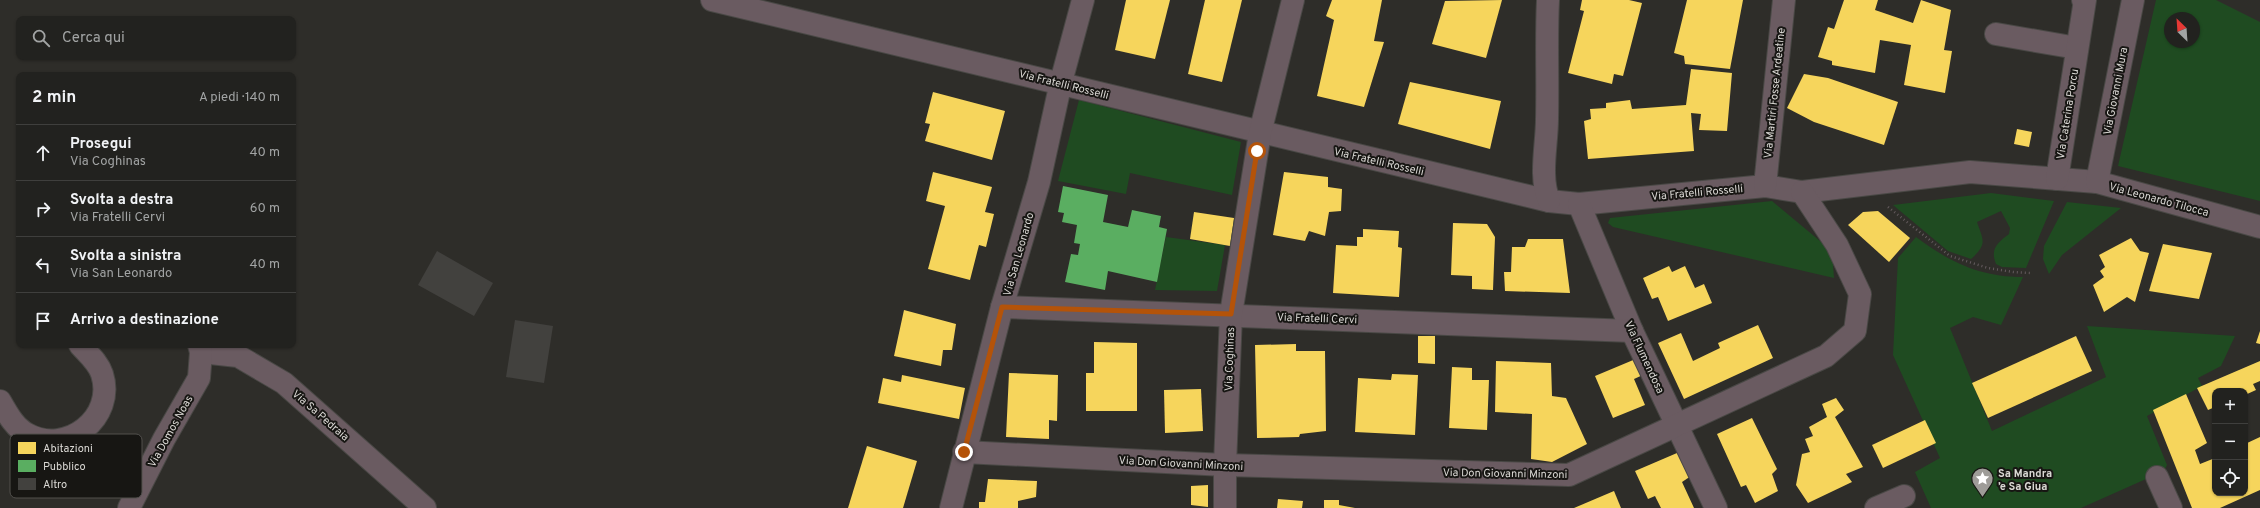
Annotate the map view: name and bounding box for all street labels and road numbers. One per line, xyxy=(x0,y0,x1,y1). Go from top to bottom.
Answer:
street label: Via Martiri Fosse Ardeatine xyxy=(1761,27,1789,159)
street label: Via Giovanni Mura xyxy=(2101,46,2131,136)
street label: Via Fratelli Rosselli xyxy=(1017,67,1110,103)
street label: Via Caterina Porcu xyxy=(2054,68,2082,160)
street label: Via Fratelli Rosselli xyxy=(1332,145,1425,179)
street label: Via Leonardo Tilocca xyxy=(2107,180,2210,220)
street label: Via Fratelli Rosselli xyxy=(1651,182,1744,204)
street label: Via San Leonardo xyxy=(1000,211,1038,298)
street label: Via Fratelli Cervi xyxy=(1276,311,1357,327)
street label: Via Flumendosa xyxy=(1621,319,1667,396)
street label: Via Coghinas xyxy=(1222,327,1238,391)
street label: Via Sa Pedraia xyxy=(289,387,352,444)
street label: Via Domos Noas xyxy=(145,393,196,470)
street label: Via Don Giovanni Minzoni xyxy=(1118,454,1244,474)
street label: Via Don Giovanni Minzoni xyxy=(1443,466,1567,482)

